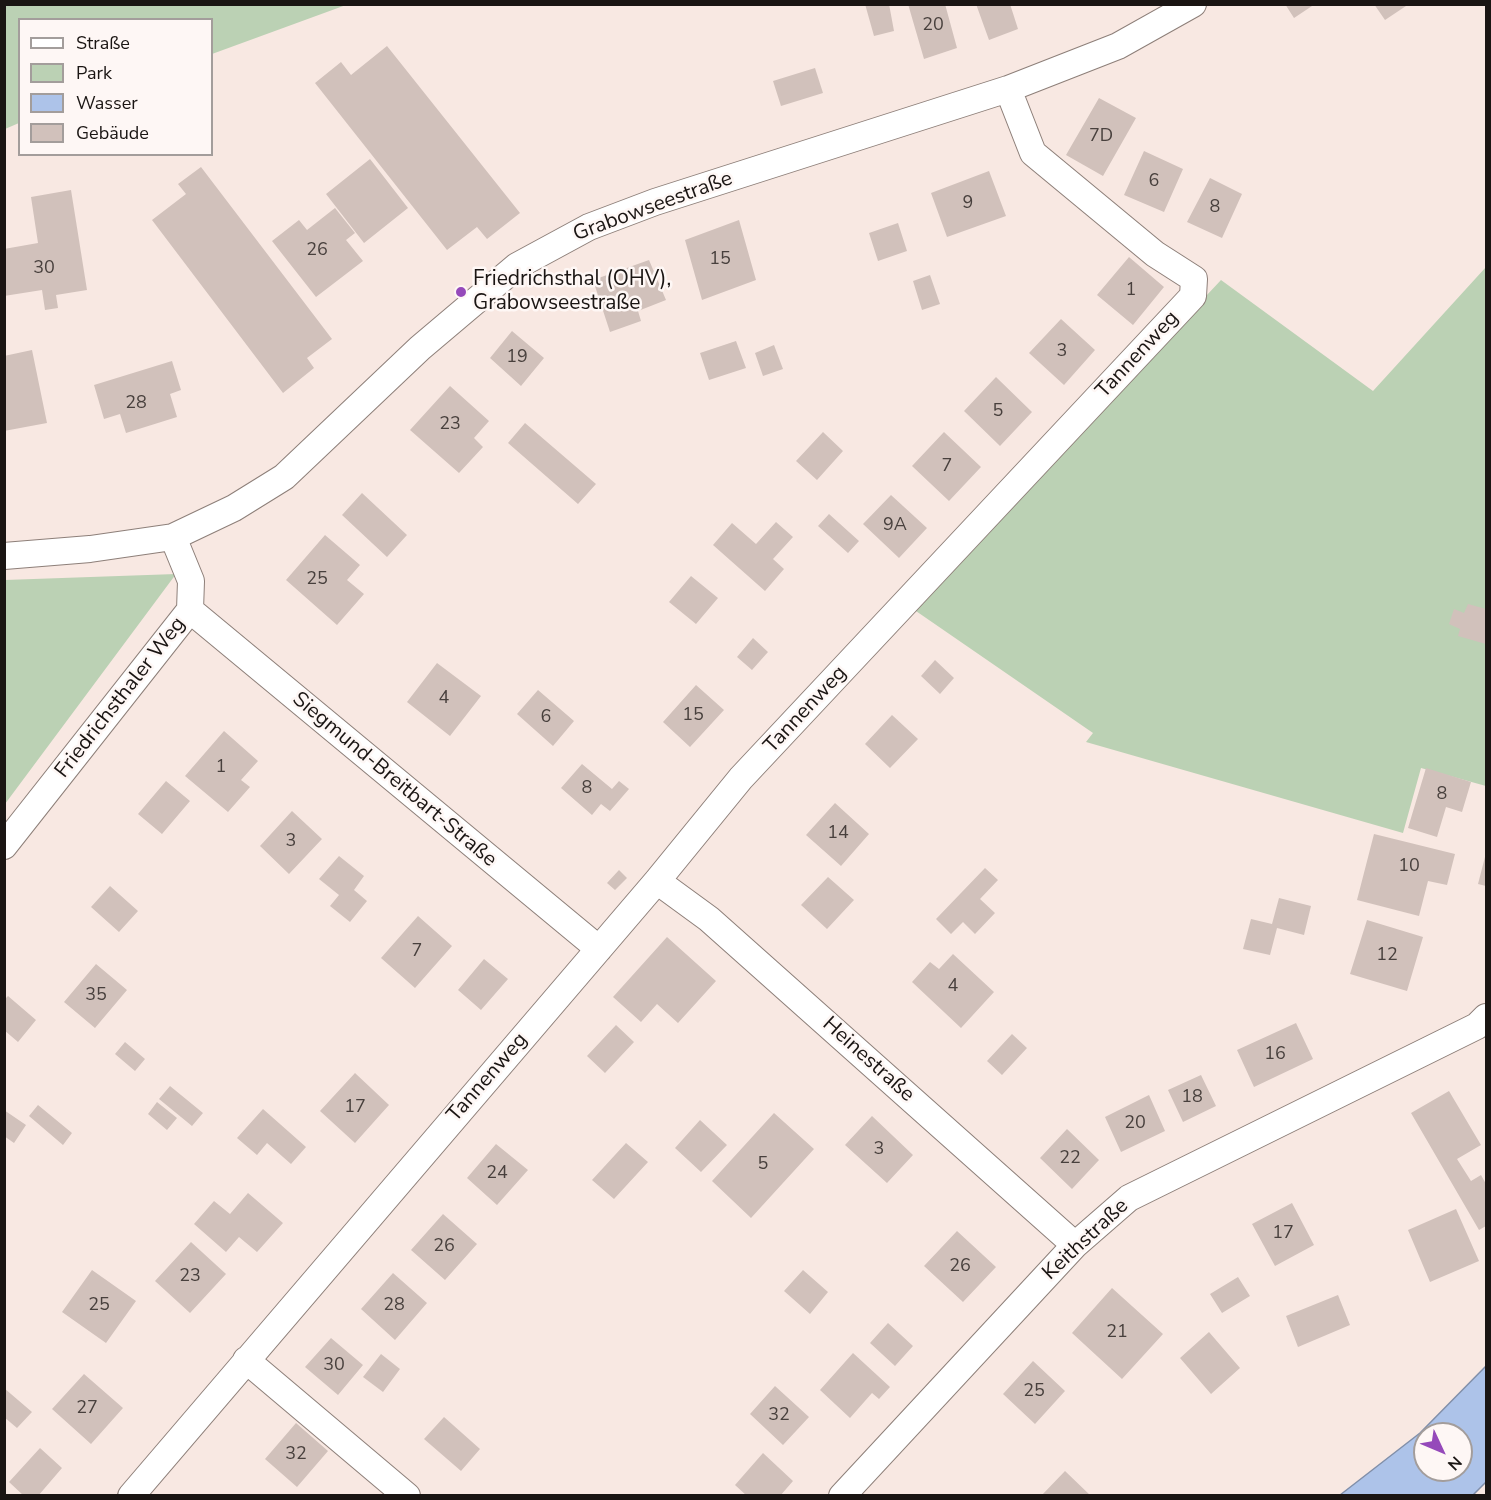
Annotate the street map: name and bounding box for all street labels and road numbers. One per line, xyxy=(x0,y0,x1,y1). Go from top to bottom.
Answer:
street label: Grabowseestraße xyxy=(570,167,736,247)
street label: Tannenweg xyxy=(1091,306,1185,404)
street label: Friedrichsthaler Weg xyxy=(50,613,192,783)
street label: Tannenweg xyxy=(759,661,853,759)
street label: Siegmund-Breitbart-Straße xyxy=(287,687,501,873)
street label: Heinestraße xyxy=(817,1012,919,1108)
street label: Tannenweg xyxy=(442,1028,534,1128)
street label: Keithstraße xyxy=(1038,1194,1134,1286)

